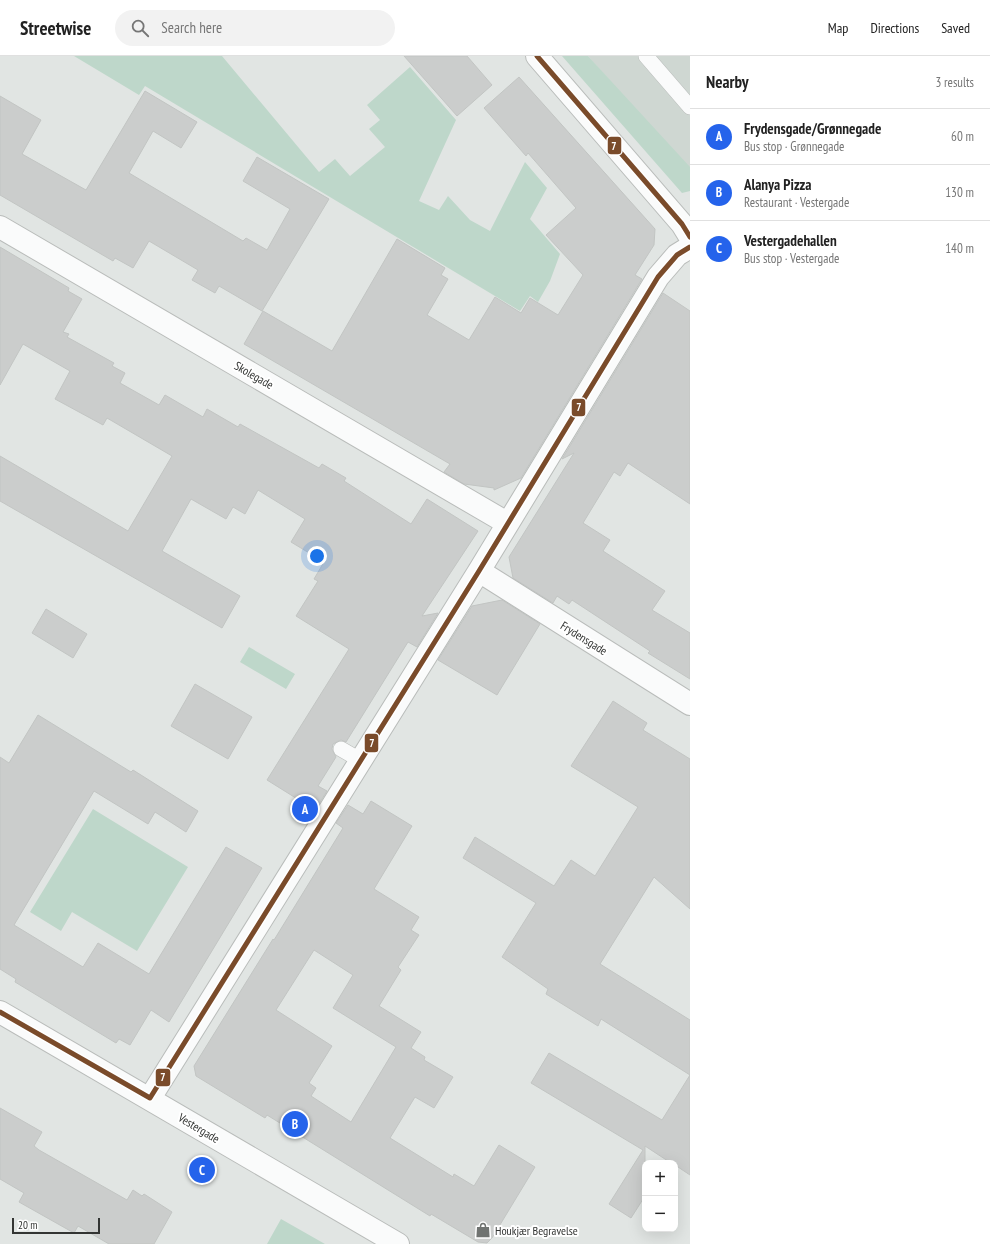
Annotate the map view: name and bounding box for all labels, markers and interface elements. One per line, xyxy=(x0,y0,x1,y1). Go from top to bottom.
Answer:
search box xyxy=(115,10,395,46)
text: Streetwise xyxy=(20,16,91,40)
icon: search xyxy=(129,17,151,39)
text: Search here xyxy=(161,18,222,37)
text: Map xyxy=(828,19,848,37)
text: Directions xyxy=(870,19,919,37)
text: Saved xyxy=(941,19,970,37)
text: Nearby xyxy=(706,71,749,93)
text: 3 results xyxy=(935,74,974,91)
text: Frydensgade/Grønnegade xyxy=(744,119,881,138)
text: A xyxy=(716,128,722,145)
text: 60 m xyxy=(951,128,974,145)
line badge: 7 xyxy=(607,136,622,155)
text: Bus stop · Grønnegade xyxy=(744,138,844,155)
text: 7 xyxy=(611,139,617,153)
text: Alanya Pizza xyxy=(744,175,812,194)
text: B xyxy=(716,184,722,201)
text: 130 m xyxy=(945,184,974,201)
text: Restaurant · Vestergade xyxy=(744,194,849,211)
text: Vestergadehallen xyxy=(744,231,837,250)
text: C xyxy=(716,240,722,257)
text: 140 m xyxy=(945,240,974,257)
text: Bus stop · Vestergade xyxy=(744,250,839,267)
street label: Skolegade xyxy=(232,358,276,392)
line badge: 7 xyxy=(571,398,586,417)
text: 7 xyxy=(576,400,582,414)
your location xyxy=(307,546,327,566)
street label: Frydensgade xyxy=(558,618,610,658)
line badge: 7 xyxy=(364,733,379,753)
text: 7 xyxy=(369,736,375,750)
pin: A xyxy=(292,794,318,824)
line badge: 7 xyxy=(155,1068,171,1087)
text: 7 xyxy=(160,1070,166,1084)
street label: Vestergade xyxy=(175,1109,222,1146)
pin: B xyxy=(282,1109,308,1139)
pin: C xyxy=(189,1155,215,1185)
map controls xyxy=(642,1160,678,1232)
button: + xyxy=(642,1160,678,1196)
button: − xyxy=(642,1196,678,1232)
scale bar xyxy=(12,1216,100,1235)
text: 20 m xyxy=(18,1218,37,1232)
shop icon: Houkjær Begravelse xyxy=(474,1221,492,1239)
place label: Houkjær Begravelse xyxy=(495,1223,578,1238)

